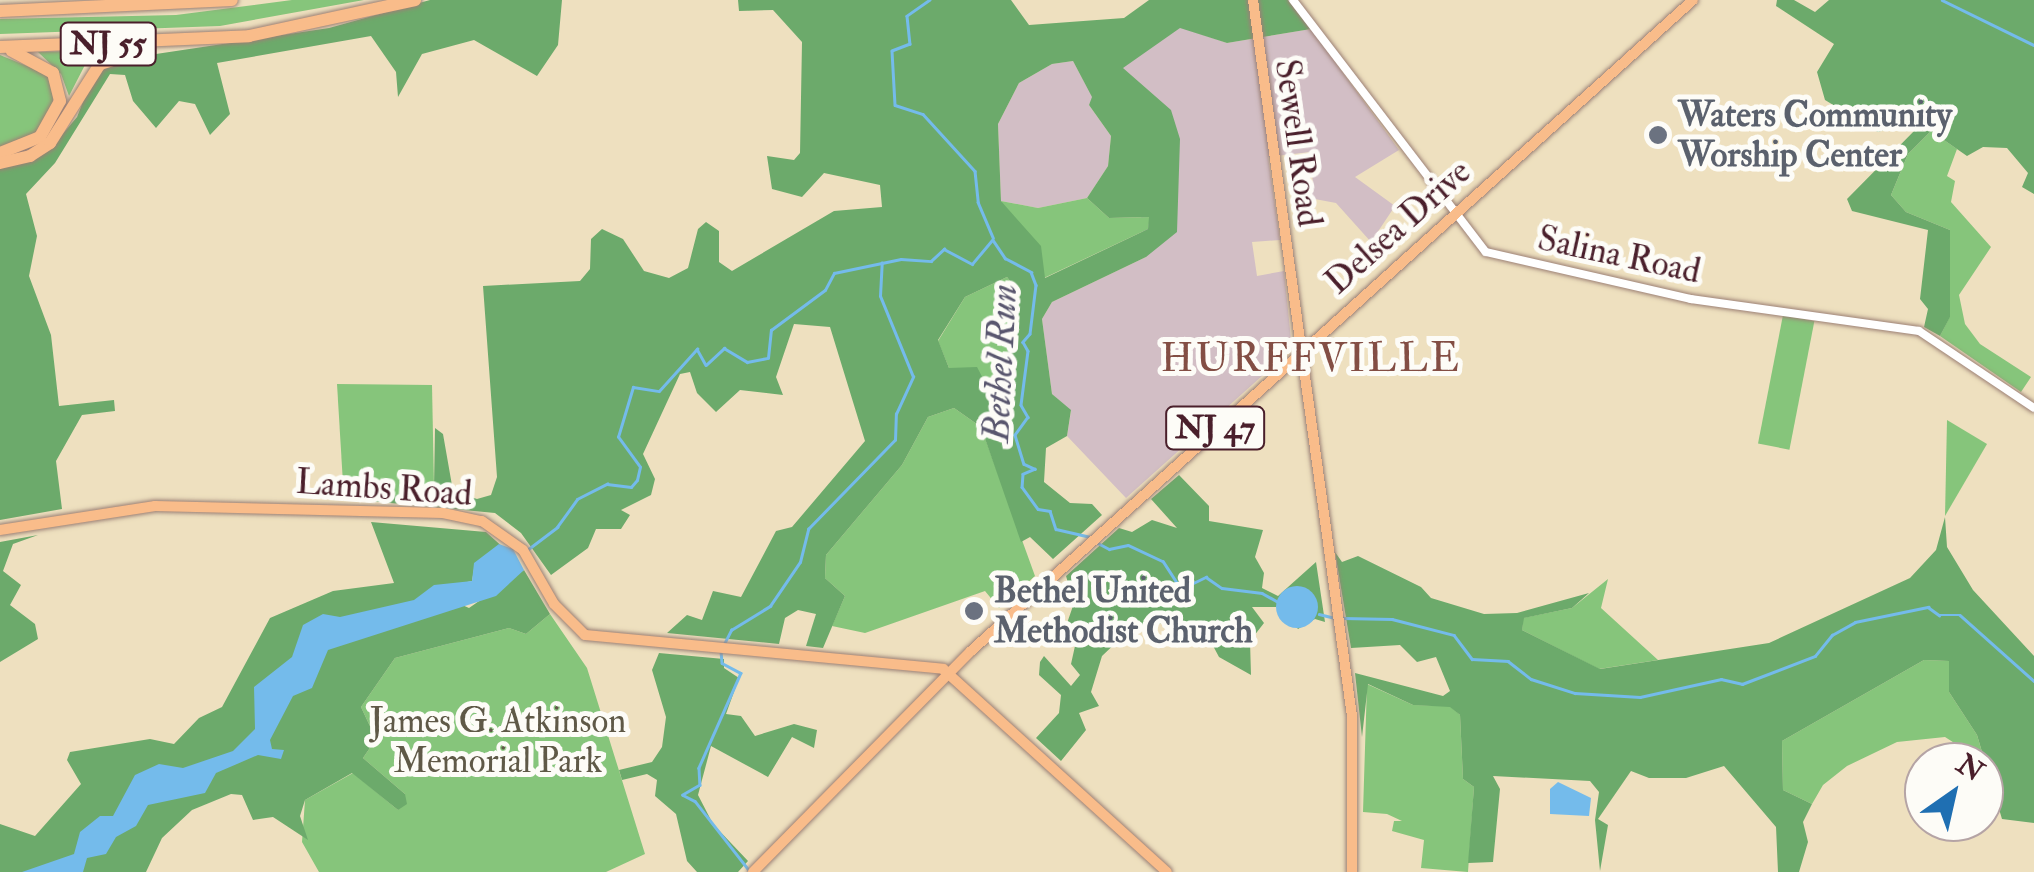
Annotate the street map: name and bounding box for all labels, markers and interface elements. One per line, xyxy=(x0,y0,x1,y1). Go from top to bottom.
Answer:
road number: NJ 55 xyxy=(58,17,158,71)
street label: Sewell Road xyxy=(1265,57,1331,229)
place label: Waters Community Worship Center xyxy=(1678,94,1952,176)
marker: Waters Community Worship Center xyxy=(1647,124,1669,146)
street label: Delsea Drive xyxy=(1317,151,1479,303)
street label: Salina Road xyxy=(1534,217,1704,293)
water label: Bethel Run xyxy=(974,283,1028,443)
district label: HURFFVILLE xyxy=(1160,335,1462,383)
road number: NJ 47 xyxy=(1165,401,1265,455)
street label: Lambs Road xyxy=(295,461,473,515)
place label: Bethel United Methodist Church xyxy=(994,570,1253,652)
marker: Bethel United Methodist Church xyxy=(963,600,985,622)
park label: James G. Atkinson Memorial Park xyxy=(370,700,626,782)
north arrow xyxy=(1904,742,2004,842)
text: N xyxy=(1950,747,1990,790)

